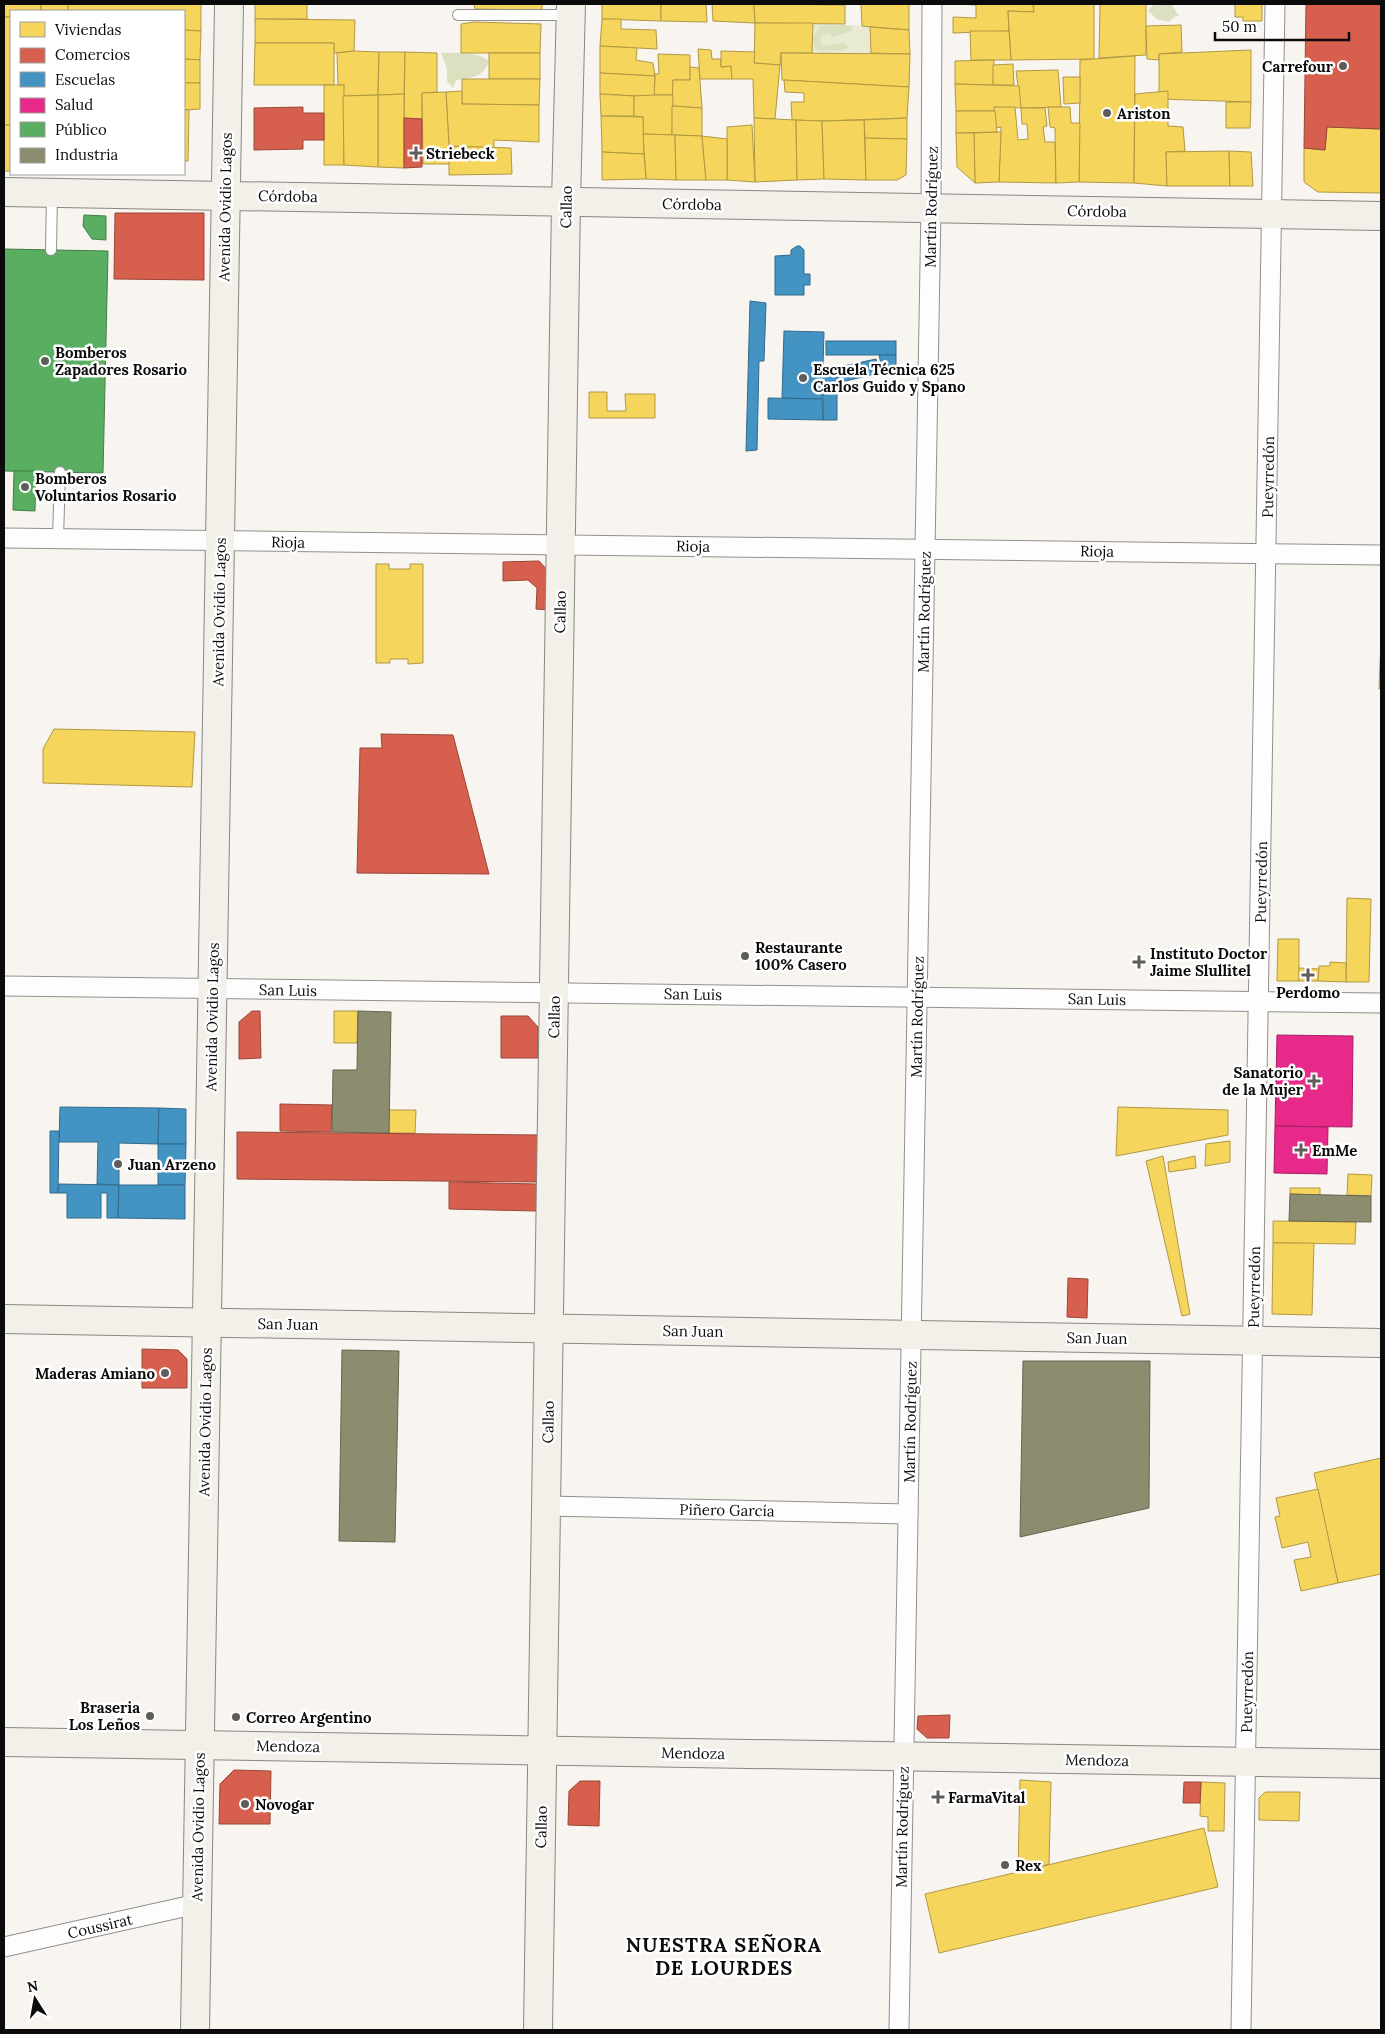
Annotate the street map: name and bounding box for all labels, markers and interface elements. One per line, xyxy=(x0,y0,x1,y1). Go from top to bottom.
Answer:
legend xyxy=(10,10,185,175)
scale bar xyxy=(1215,10,1349,42)
text: 50 m xyxy=(1222,17,1257,36)
text: Viviendas xyxy=(54,20,122,39)
text: Comercios xyxy=(55,45,130,64)
place label: Carrefour xyxy=(1262,57,1334,76)
marker: Carrefour xyxy=(1337,60,1349,72)
text: Escuelas xyxy=(55,70,115,89)
text: Salud xyxy=(55,95,93,114)
place label: Ariston xyxy=(1117,104,1171,123)
marker: Ariston xyxy=(1101,107,1113,119)
text: Público xyxy=(55,120,107,139)
street label: Avenida Ovidio Lagos xyxy=(214,132,236,283)
place label: Striebeck xyxy=(426,144,495,163)
text: Industria xyxy=(55,145,118,164)
street label: Martín Rodríguez xyxy=(920,146,942,268)
marker: Striebeck xyxy=(410,147,422,159)
street label: Callao xyxy=(556,185,576,229)
street label: Córdoba xyxy=(258,186,318,206)
street label: Córdoba xyxy=(662,194,722,214)
street label: Córdoba xyxy=(1067,201,1127,221)
place label: Bomberos Zapadores Rosario xyxy=(55,343,187,379)
marker: Bomberos Zapadores Rosario xyxy=(39,355,51,367)
place label: Escuela Técnica 625 Carlos Guido y Spano xyxy=(813,360,966,396)
marker: Escuela Técnica 625 Carlos Guido y Spano xyxy=(797,372,809,384)
street label: Pueyrredón xyxy=(1258,436,1278,518)
place label: Bomberos Voluntarios Rosario xyxy=(35,469,177,505)
marker: Bomberos Voluntarios Rosario xyxy=(19,481,31,493)
street label: Rioja xyxy=(271,532,305,552)
street label: Rioja xyxy=(676,536,710,556)
street label: Avenida Ovidio Lagos xyxy=(208,537,230,688)
street label: Rioja xyxy=(1080,541,1114,561)
street label: Martín Rodríguez xyxy=(913,551,935,673)
street label: Callao xyxy=(550,590,570,634)
street label: Pueyrredón xyxy=(1251,841,1271,923)
place label: Restaurante 100% Casero xyxy=(755,938,847,974)
street label: Avenida Ovidio Lagos xyxy=(201,942,223,1093)
place label: Instituto Doctor Jaime Slullitel xyxy=(1150,944,1268,980)
marker: Restaurante 100% Casero xyxy=(739,950,751,962)
marker: Instituto Doctor Jaime Slullitel xyxy=(1132,955,1146,969)
street label: Martín Rodríguez xyxy=(906,956,928,1078)
marker: Perdomo xyxy=(1302,969,1314,981)
street label: San Luis xyxy=(259,980,317,1000)
place label: Perdomo xyxy=(1276,983,1341,1002)
street label: San Luis xyxy=(664,984,722,1004)
street label: San Luis xyxy=(1068,989,1126,1009)
street label: Callao xyxy=(544,995,564,1039)
place label: Sanatorio de la Mujer xyxy=(1222,1063,1304,1099)
marker: Sanatorio de la Mujer xyxy=(1307,1074,1321,1088)
place label: EmMe xyxy=(1312,1141,1357,1160)
marker: EmMe xyxy=(1294,1143,1308,1157)
place label: Juan Arzeno xyxy=(128,1155,217,1174)
marker: Juan Arzeno xyxy=(112,1158,124,1170)
street label: Pueyrredón xyxy=(1244,1246,1264,1328)
street label: San Juan xyxy=(257,1314,319,1334)
street label: San Juan xyxy=(662,1321,724,1341)
street label: San Juan xyxy=(1066,1328,1128,1348)
street label: Avenida Ovidio Lagos xyxy=(194,1347,216,1498)
street label: Martín Rodríguez xyxy=(899,1361,921,1483)
place label: Maderas Amiano xyxy=(35,1364,156,1383)
marker: Maderas Amiano xyxy=(159,1367,171,1379)
street label: Callao xyxy=(538,1400,558,1444)
street label: Piñero García xyxy=(679,1500,775,1520)
street label: Pueyrredón xyxy=(1237,1651,1257,1733)
place label: Braseria Los Leños xyxy=(69,1698,140,1734)
place label: Correo Argentino xyxy=(246,1708,372,1727)
marker: Braseria Los Leños xyxy=(144,1710,156,1722)
marker: Correo Argentino xyxy=(230,1711,242,1723)
street label: Mendoza xyxy=(256,1736,320,1756)
street label: Mendoza xyxy=(661,1743,725,1763)
street label: Mendoza xyxy=(1065,1750,1129,1770)
street label: Avenida Ovidio Lagos xyxy=(187,1752,209,1903)
street label: Martín Rodríguez xyxy=(891,1766,913,1888)
place label: FarmaVital xyxy=(948,1788,1026,1807)
marker: FarmaVital xyxy=(932,1791,944,1803)
place label: Novogar xyxy=(255,1795,315,1814)
marker: Novogar xyxy=(239,1798,251,1810)
street label: Callao xyxy=(531,1805,551,1849)
place label: Rex xyxy=(1015,1856,1041,1875)
marker: Rex xyxy=(999,1859,1011,1871)
street label: Coussirat xyxy=(66,1909,135,1943)
district label: NUESTRA SEÑORA DE LOURDES xyxy=(626,1932,822,1980)
north arrow xyxy=(10,1974,60,2024)
text: N xyxy=(25,1976,40,1996)

